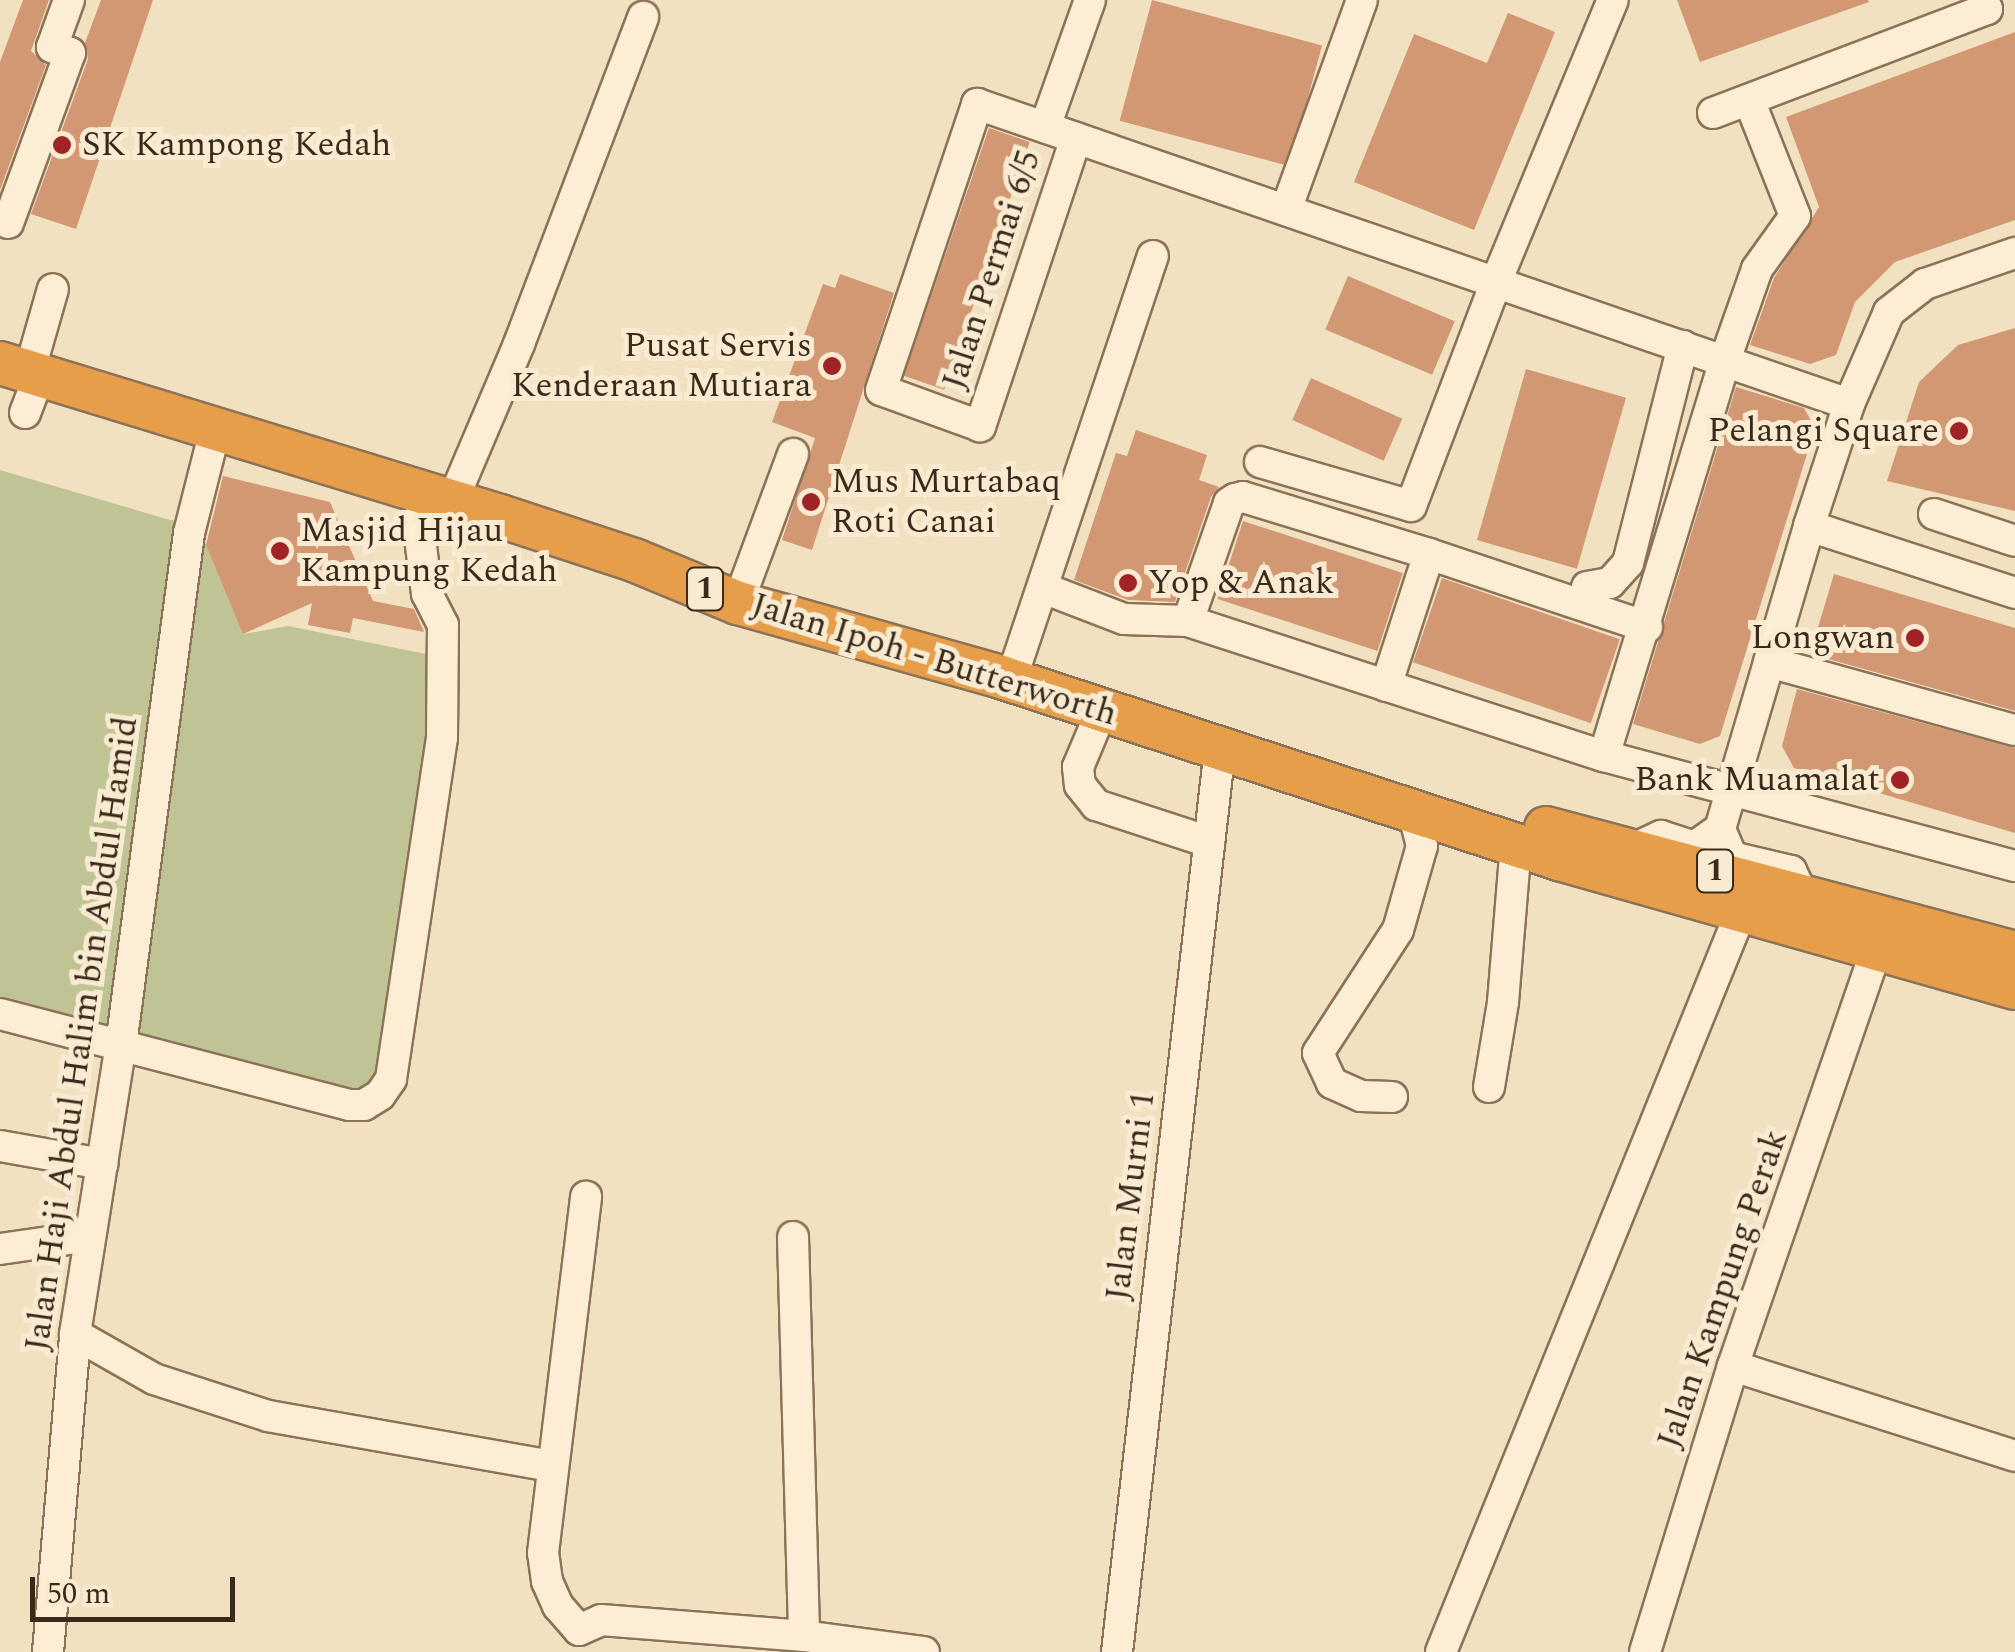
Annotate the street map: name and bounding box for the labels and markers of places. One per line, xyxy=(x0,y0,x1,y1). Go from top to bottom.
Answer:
place label: SK Kampong Kedah xyxy=(82,124,391,166)
marker: SK Kampong Kedah xyxy=(51,134,73,156)
place label: Pusat Servis Kenderaan Mutiara xyxy=(511,325,812,407)
marker: Pusat Servis Kenderaan Mutiara xyxy=(821,355,843,377)
place label: Pelangi Square xyxy=(1708,410,1939,452)
marker: Pelangi Square xyxy=(1948,420,1970,442)
place label: Mus Murtabaq Roti Canai xyxy=(831,461,1061,543)
marker: Mus Murtabaq Roti Canai xyxy=(800,491,822,513)
place label: Masjid Hijau Kampung Kedah xyxy=(300,510,557,592)
marker: Masjid Hijau Kampung Kedah xyxy=(269,540,291,562)
place label: Yop & Anak xyxy=(1148,562,1334,604)
marker: Yop & Anak xyxy=(1117,572,1139,594)
place label: Longwan xyxy=(1751,617,1895,659)
marker: Longwan xyxy=(1904,627,1926,649)
place label: Bank Muamalat xyxy=(1634,759,1880,801)
marker: Bank Muamalat xyxy=(1889,769,1911,791)

